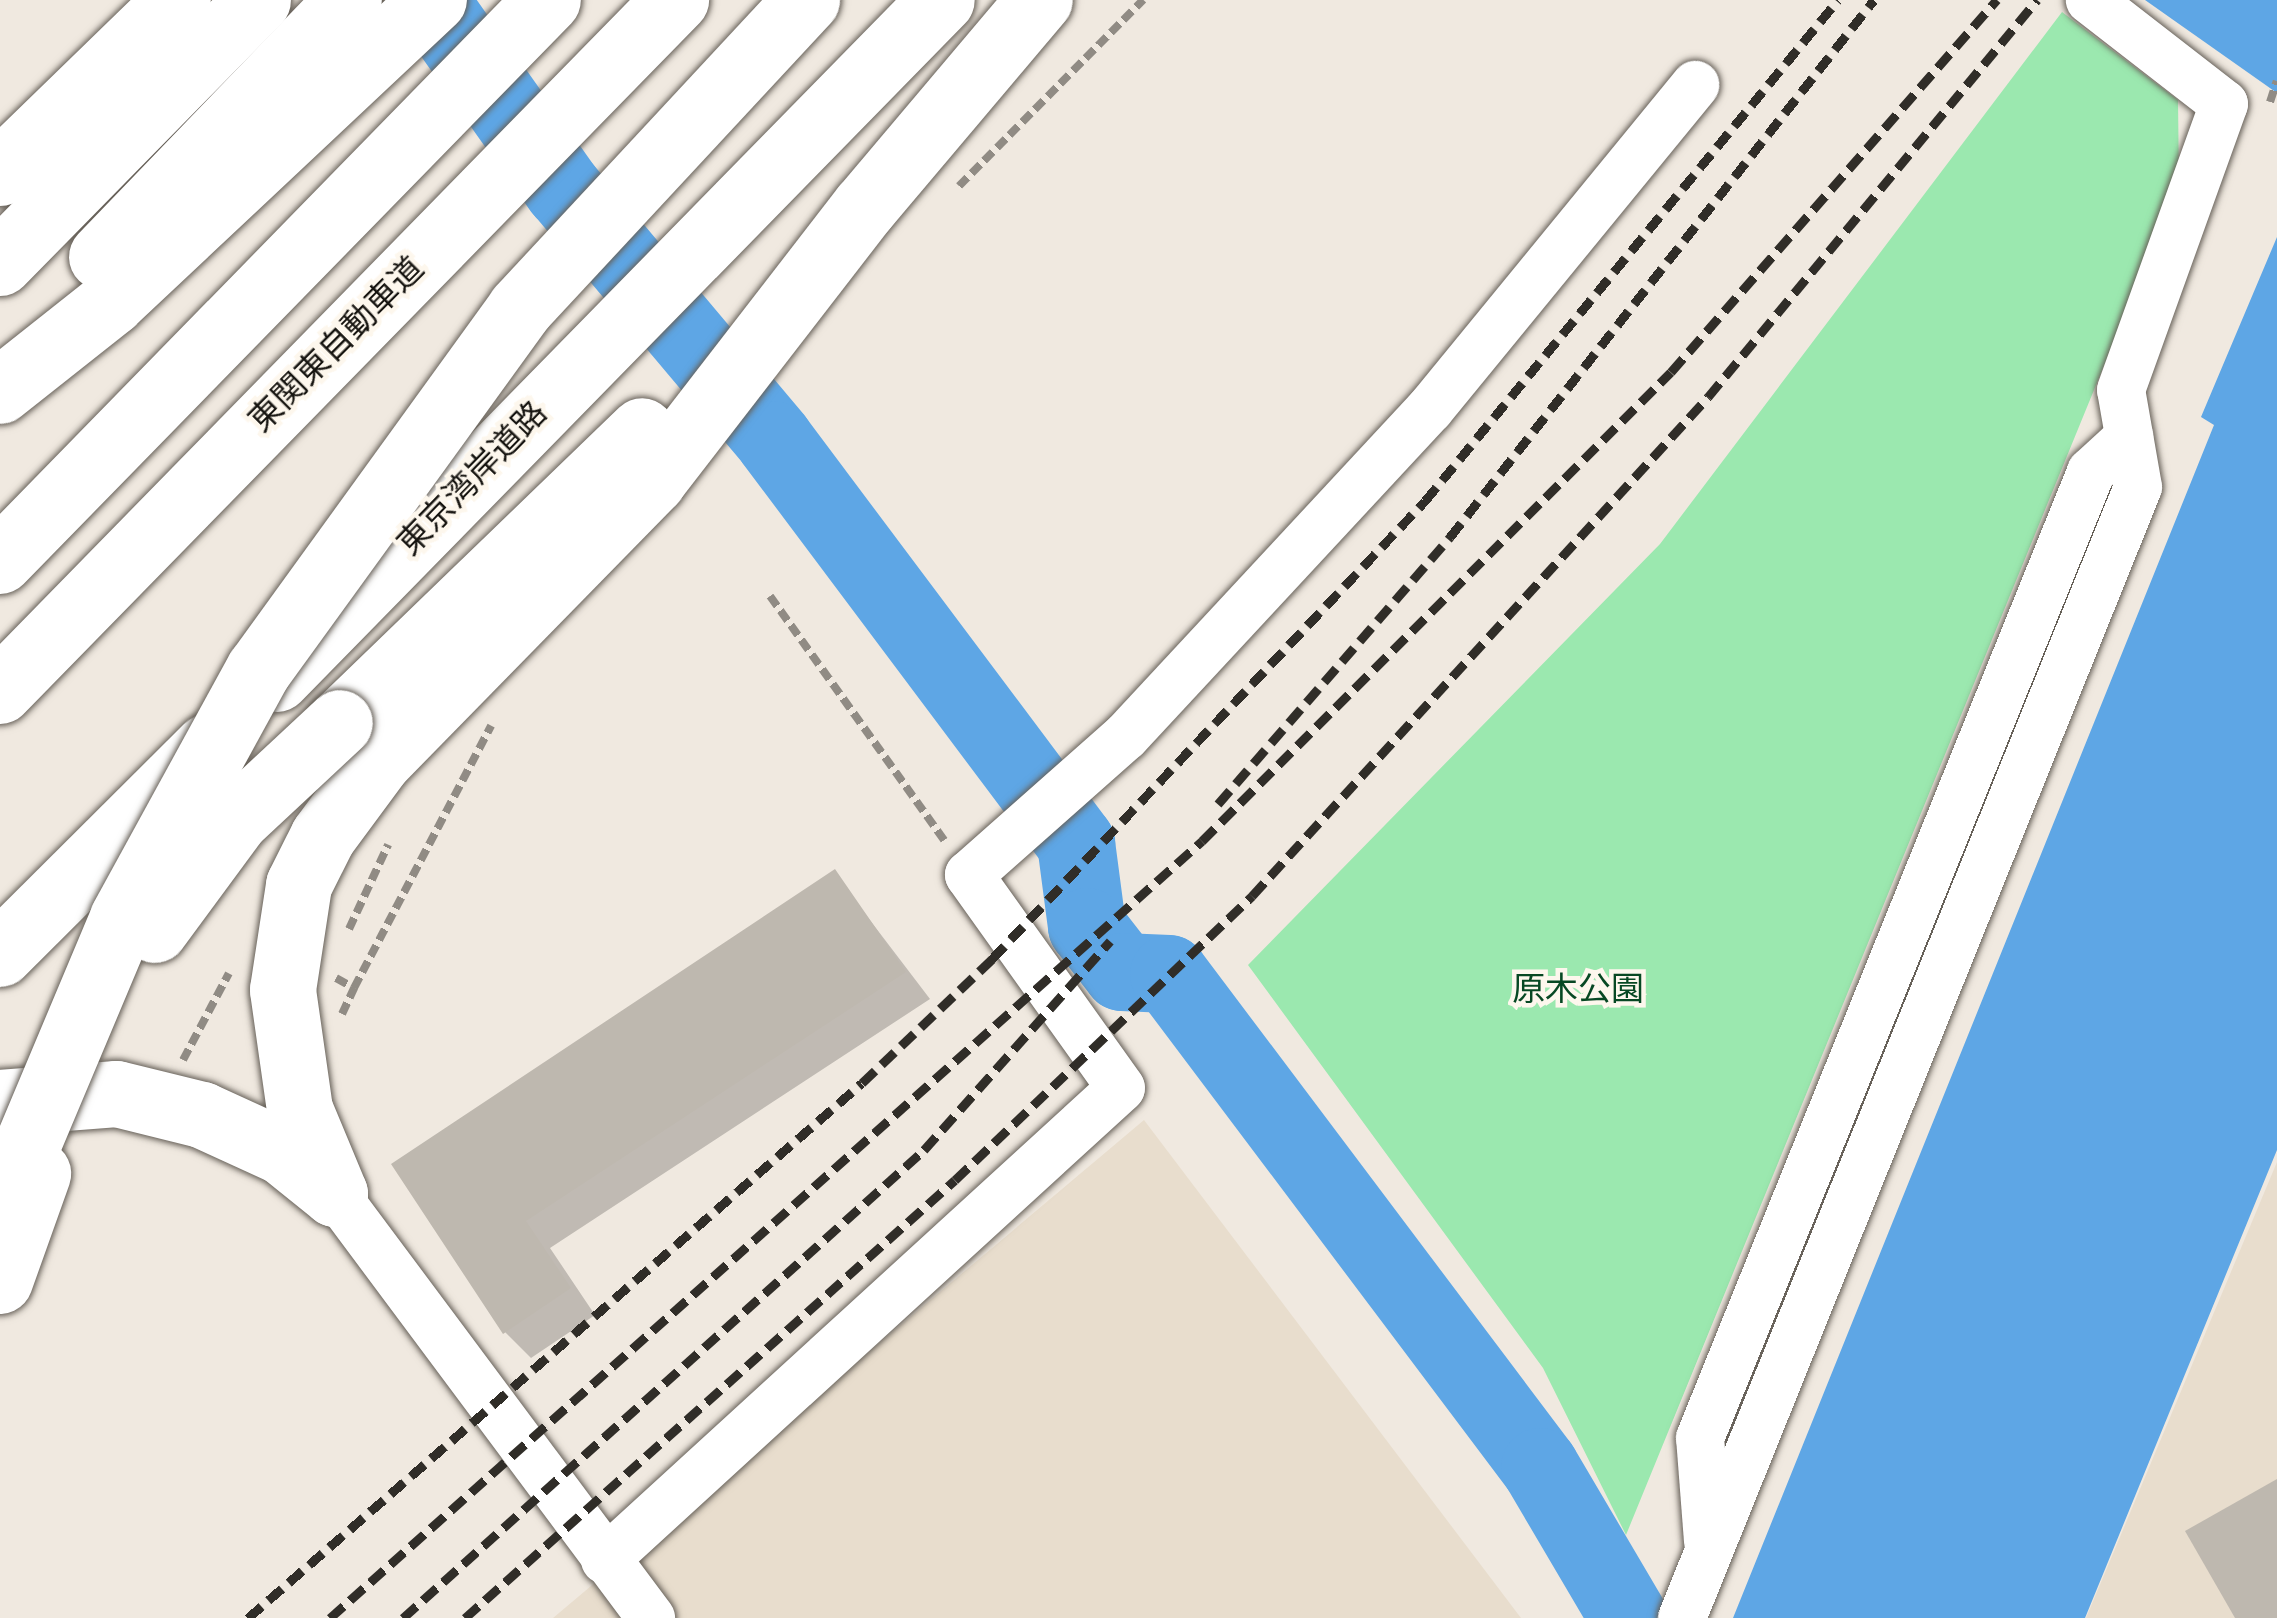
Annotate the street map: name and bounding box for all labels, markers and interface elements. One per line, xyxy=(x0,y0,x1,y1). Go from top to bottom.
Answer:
street label: 東関東自動車道 xyxy=(240,248,432,440)
street label: 東京湾岸道路 xyxy=(389,393,555,563)
park label: 原木公園 xyxy=(1512,969,1644,1009)

